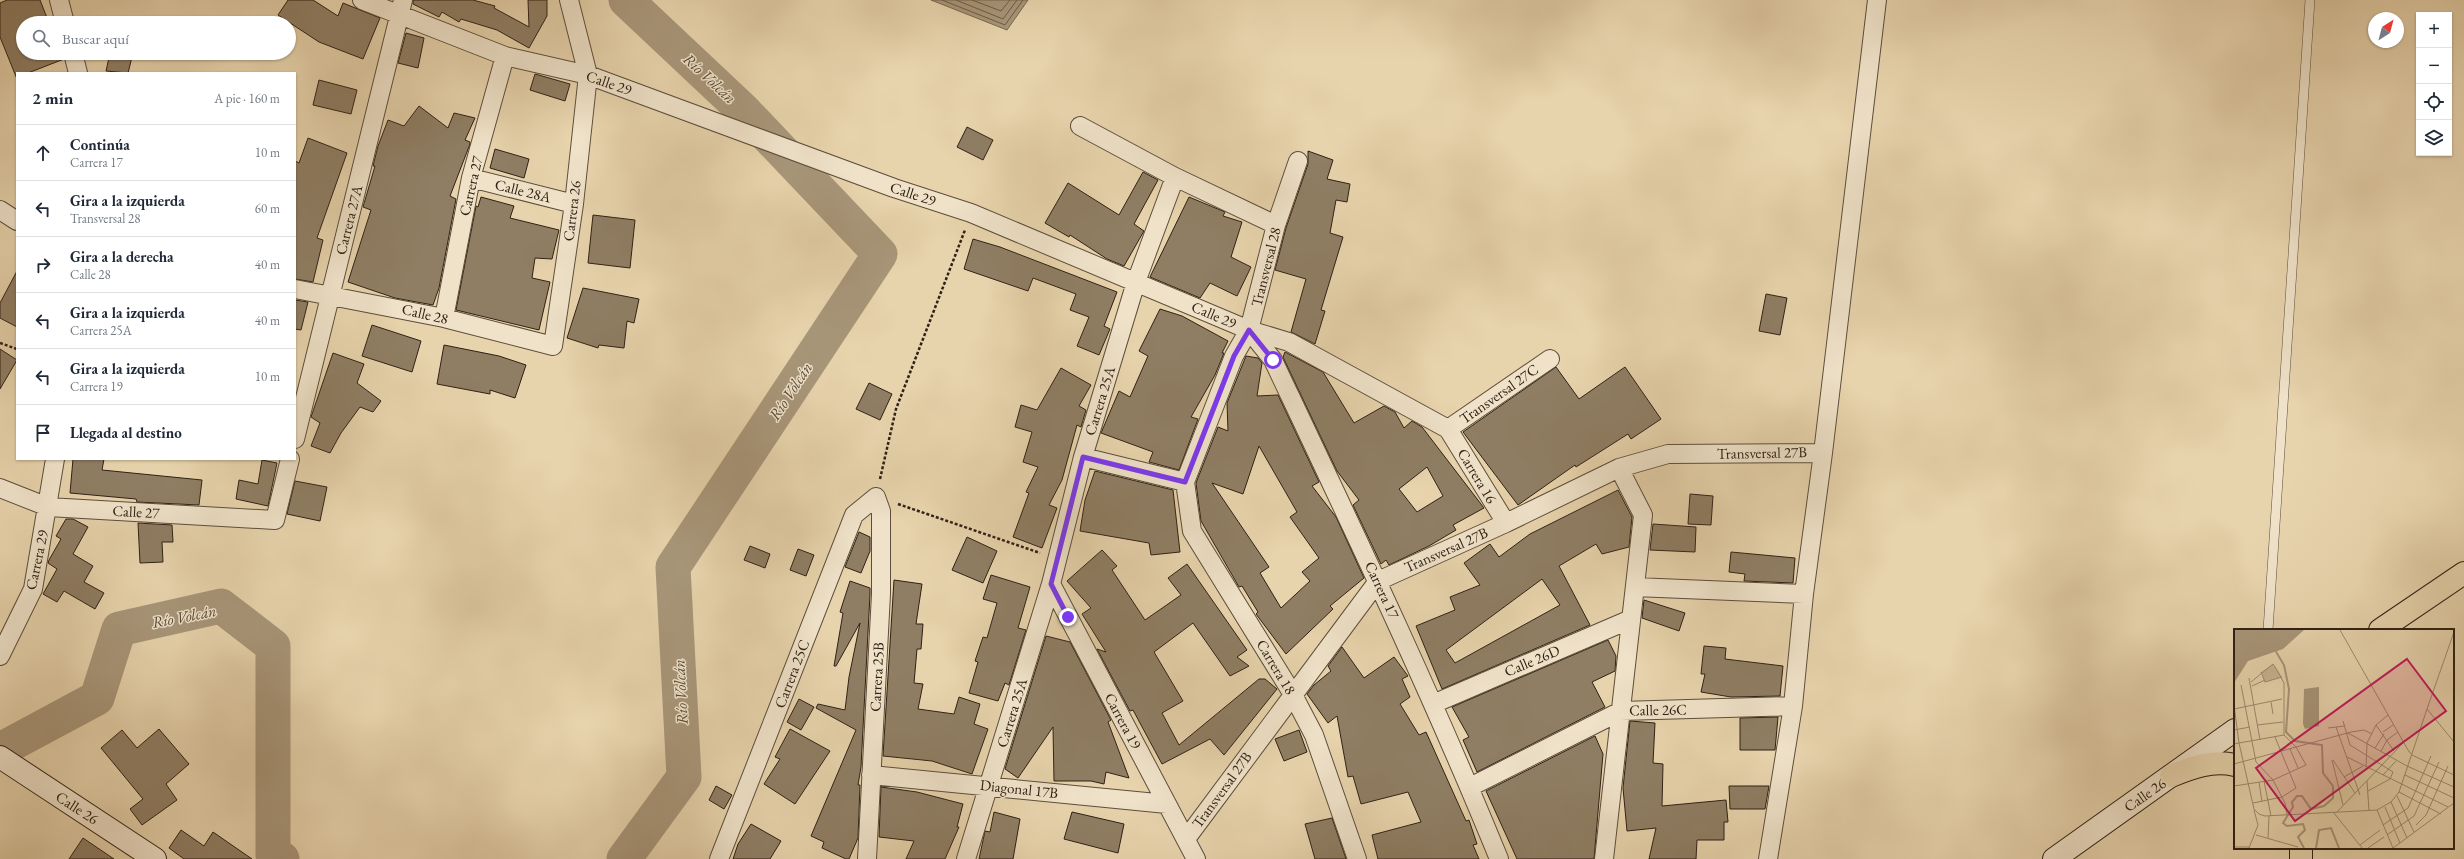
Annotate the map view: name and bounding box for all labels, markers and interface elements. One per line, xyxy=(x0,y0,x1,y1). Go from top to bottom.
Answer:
north arrow xyxy=(2368,12,2404,48)
map controls xyxy=(2416,12,2452,156)
button: + xyxy=(2416,12,2452,48)
search box xyxy=(16,16,296,60)
icon: search xyxy=(30,27,52,49)
text: Buscar aquí xyxy=(62,29,129,48)
water label: Río Volcán xyxy=(679,48,741,108)
button: − xyxy=(2416,48,2452,84)
street label: Calle 29 xyxy=(584,66,635,99)
button: locate xyxy=(2416,84,2452,120)
text: 2 min xyxy=(32,87,73,109)
text: A pie · 160 m xyxy=(214,90,280,107)
button: layers xyxy=(2416,120,2452,156)
text: Continúa xyxy=(70,135,130,154)
icon: ahead xyxy=(32,142,54,164)
text: 10 m xyxy=(255,144,280,161)
street label: Carrera 27 xyxy=(454,153,487,218)
text: Carrera 17 xyxy=(70,154,123,171)
street label: Calle 28A xyxy=(493,174,554,207)
street label: Calle 29 xyxy=(888,177,938,210)
street label: Carrera 26 xyxy=(558,180,585,242)
street label: Carrera 27A xyxy=(331,182,367,257)
text: Gira a la izquierda xyxy=(70,191,185,210)
icon: left xyxy=(32,198,54,220)
text: 60 m xyxy=(255,200,280,217)
text: Transversal 28 xyxy=(70,210,140,227)
street label: Transversal 28 xyxy=(1246,225,1285,309)
text: Gira a la derecha xyxy=(70,247,174,266)
icon: right xyxy=(32,254,54,276)
text: 40 m xyxy=(255,256,280,273)
text: Calle 28 xyxy=(70,266,111,283)
street label: Calle 29 xyxy=(1189,297,1240,332)
street label: Calle 28 xyxy=(400,299,450,328)
text: Gira a la izquierda xyxy=(70,303,185,322)
icon: left xyxy=(32,310,54,332)
text: 40 m xyxy=(255,312,280,329)
text: Carrera 25A xyxy=(70,322,132,339)
route start xyxy=(1264,351,1282,369)
water label: Río Volcán xyxy=(764,358,817,424)
text: Gira a la izquierda xyxy=(70,359,185,378)
street label: Transversal 27C xyxy=(1456,359,1542,428)
street label: Carrera 25A xyxy=(1080,363,1119,438)
icon: left xyxy=(32,366,54,388)
text: 10 m xyxy=(255,368,280,385)
text: Carrera 19 xyxy=(70,378,123,395)
icon: arrive xyxy=(32,422,54,444)
text: Llegada al destino xyxy=(70,423,182,442)
street label: Transversal 27B xyxy=(1717,442,1807,463)
street label: Carrera 16 xyxy=(1454,445,1501,507)
street label: Calle 27 xyxy=(112,501,161,522)
street label: Transversal 27B xyxy=(1401,522,1491,577)
street label: Carrera 29 xyxy=(21,528,52,592)
street label: Carrera 17 xyxy=(1361,558,1404,622)
water label: Río Volcán xyxy=(150,600,218,633)
route end xyxy=(1059,608,1077,626)
inset map xyxy=(2234,629,2454,849)
street label: Carrera 18 xyxy=(1253,636,1300,698)
street label: Carrera 25C xyxy=(770,637,813,711)
street label: Calle 26D xyxy=(1501,640,1562,681)
street label: Carrera 25B xyxy=(865,641,888,712)
water label: Río Volcán xyxy=(668,659,693,725)
street label: Carrera 25A xyxy=(992,675,1031,750)
street label: Carrera 19 xyxy=(1101,689,1146,752)
street label: Calle 26C xyxy=(1629,699,1687,720)
street label: Transversal 27B xyxy=(1187,748,1256,832)
street label: Calle 26 xyxy=(2120,773,2169,816)
street label: Diagonal 17B xyxy=(979,775,1059,802)
street label: Calle 26 xyxy=(52,787,102,828)

